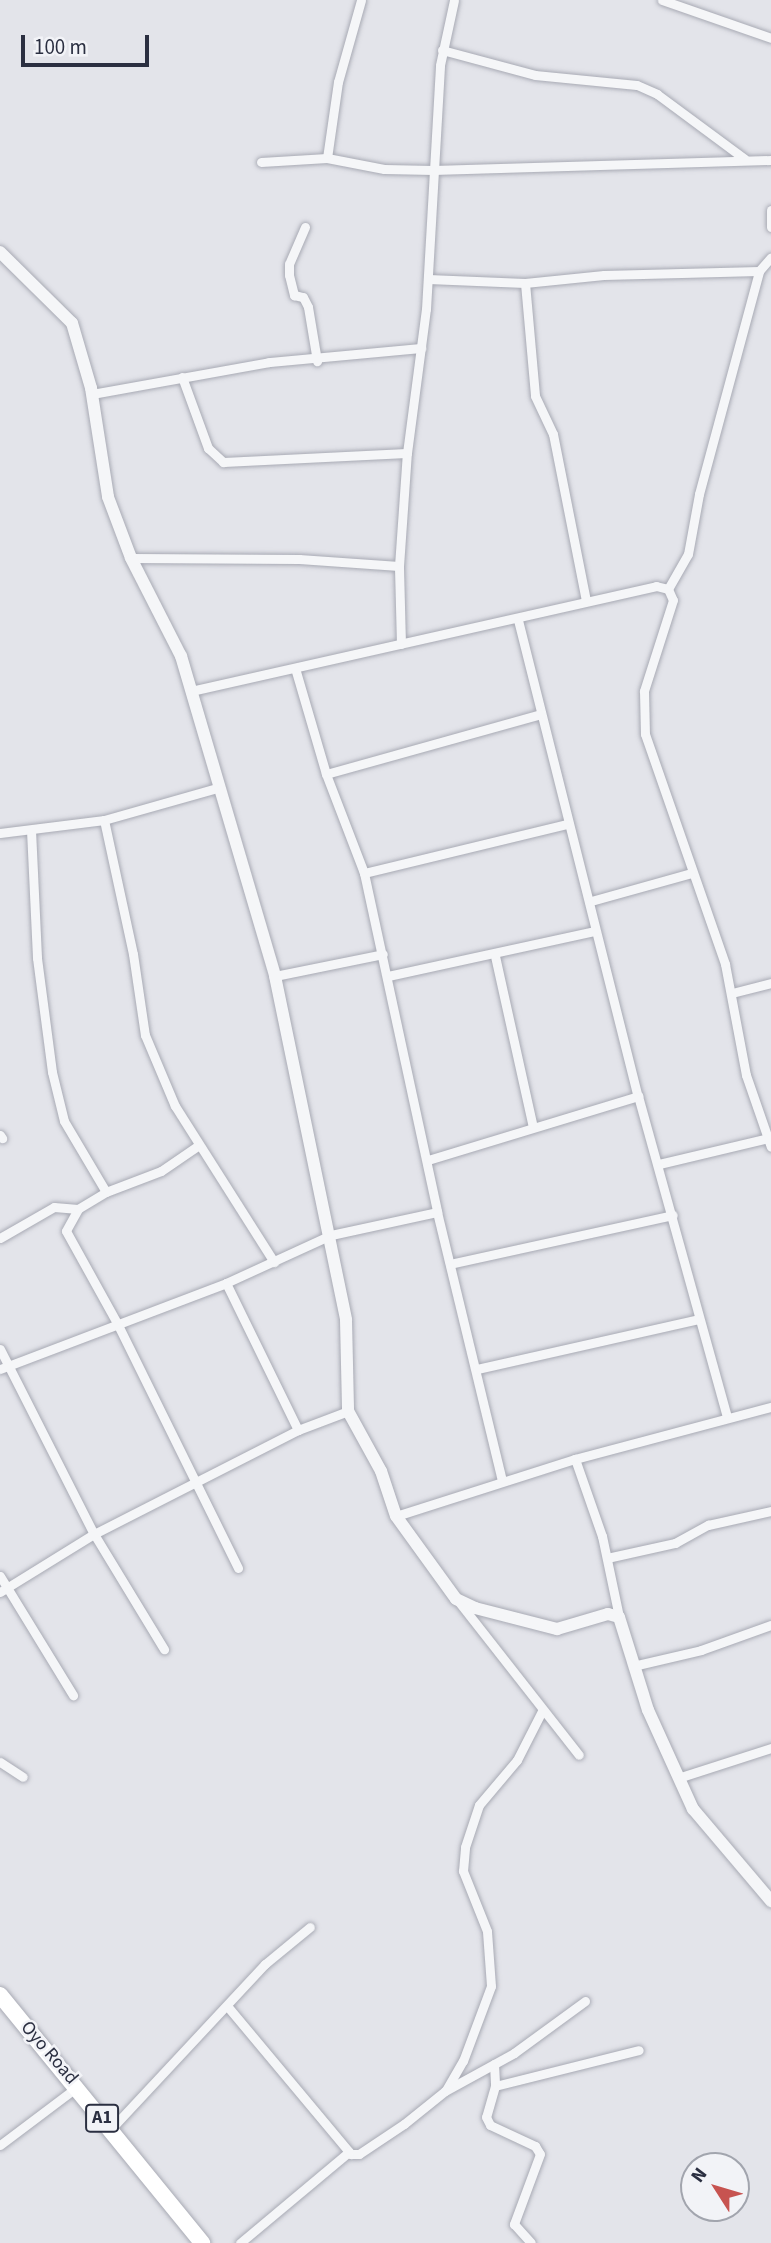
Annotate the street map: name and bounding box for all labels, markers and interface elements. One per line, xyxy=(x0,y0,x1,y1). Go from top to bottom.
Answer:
scale bar xyxy=(24,21,152,65)
text: 100 m xyxy=(34,32,87,62)
street label: Oyo Road xyxy=(15,2017,83,2089)
road number: A1 xyxy=(84,2104,119,2132)
north arrow xyxy=(680,2152,750,2222)
text: N xyxy=(685,2162,714,2188)

